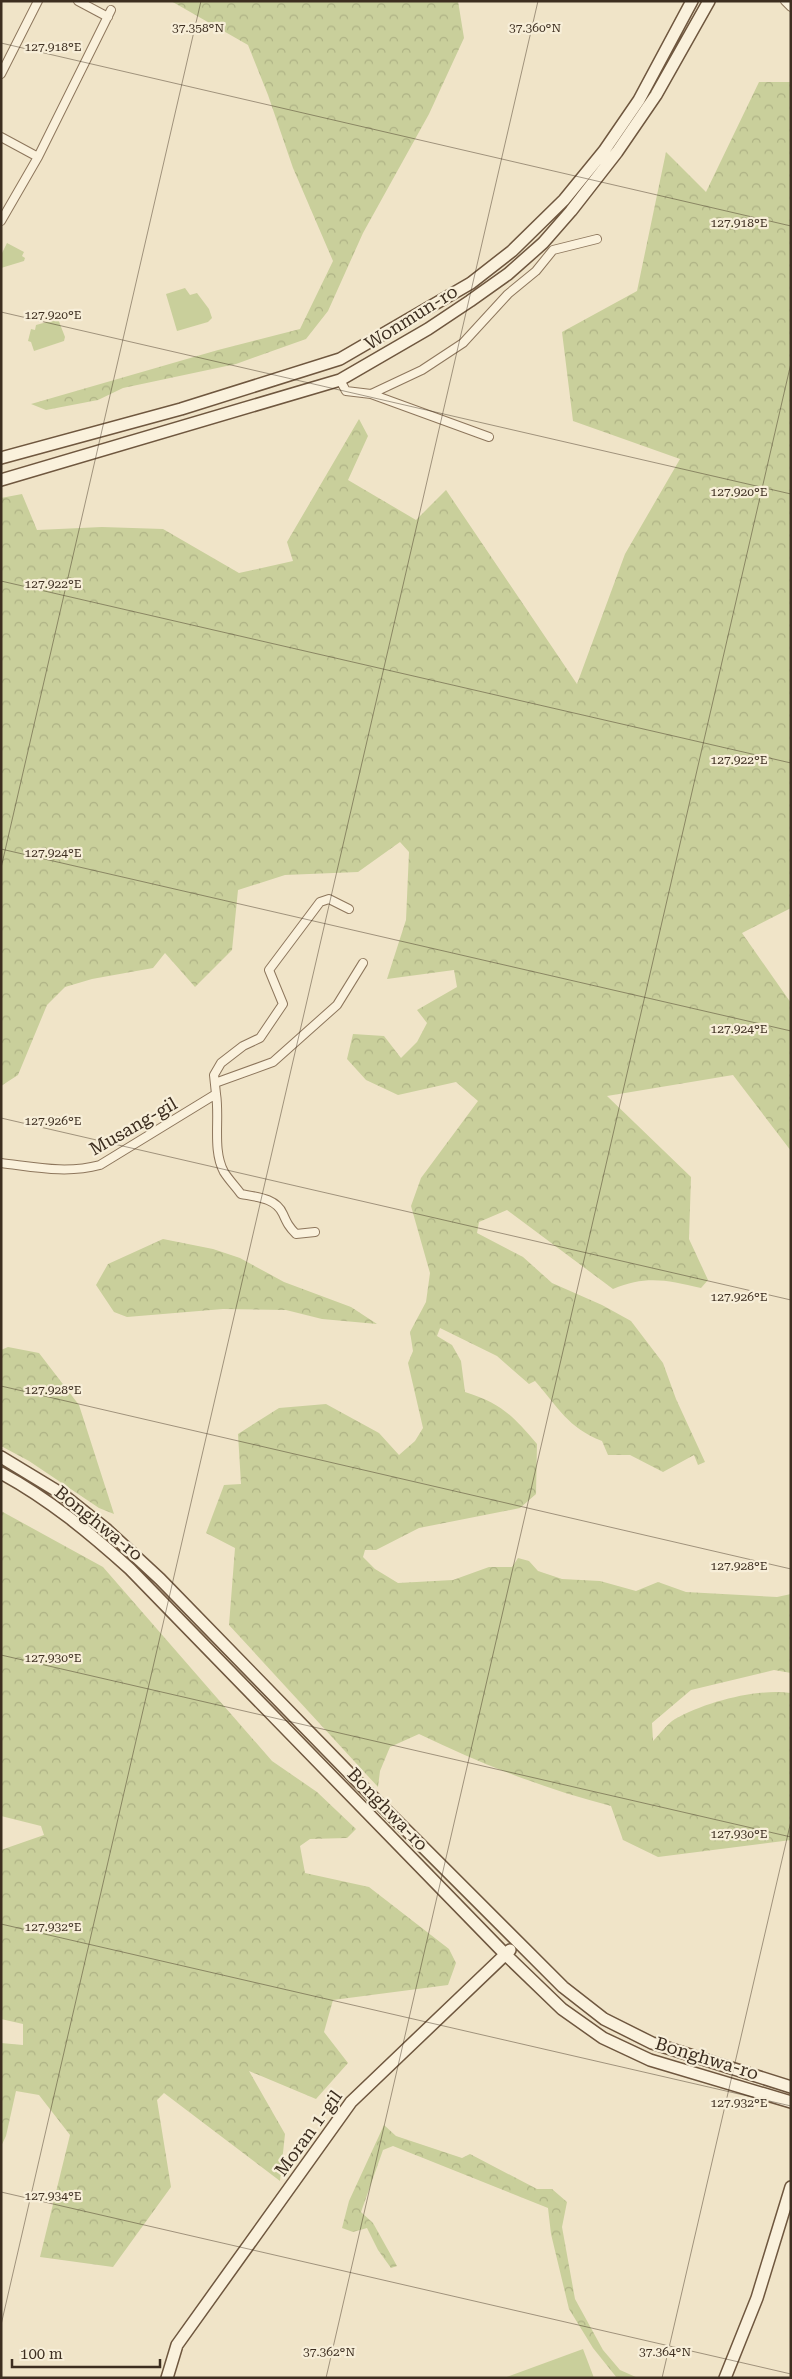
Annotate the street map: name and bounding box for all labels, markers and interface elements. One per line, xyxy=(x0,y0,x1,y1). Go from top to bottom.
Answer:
text: 37.358°N xyxy=(172,21,224,35)
text: 37.360°N xyxy=(509,21,561,35)
text: 127.918°E xyxy=(25,40,81,54)
text: 127.918°E xyxy=(711,216,767,230)
street label: Wonmun-ro xyxy=(361,280,461,354)
text: 127.920°E xyxy=(25,308,81,322)
text: 127.920°E xyxy=(711,485,767,499)
text: 127.922°E xyxy=(25,577,81,591)
text: 127.922°E xyxy=(711,753,767,767)
text: 127.924°E xyxy=(25,846,81,860)
text: 127.924°E xyxy=(711,1022,767,1036)
street label: Musang-gil xyxy=(85,1092,181,1160)
text: 127.926°E xyxy=(25,1114,81,1128)
text: 127.926°E xyxy=(711,1290,767,1304)
text: 127.928°E xyxy=(25,1383,81,1397)
street label: Bonghwa-ro xyxy=(51,1481,147,1565)
text: 127.928°E xyxy=(711,1559,767,1573)
text: 127.930°E xyxy=(25,1651,81,1665)
street label: Bonghwa-ro xyxy=(343,1763,433,1855)
text: 127.930°E xyxy=(711,1827,767,1841)
text: 127.932°E xyxy=(25,1920,81,1934)
street label: Bonghwa-ro xyxy=(653,2032,761,2084)
street label: Moran 1-gil xyxy=(270,2086,346,2180)
text: 127.932°E xyxy=(711,2096,767,2110)
text: 127.934°E xyxy=(25,2189,81,2203)
scale bar xyxy=(12,2336,160,2368)
text: 100 m xyxy=(20,2345,63,2363)
text: 37.362°N xyxy=(303,2345,355,2359)
text: 37.364°N xyxy=(639,2345,691,2359)

